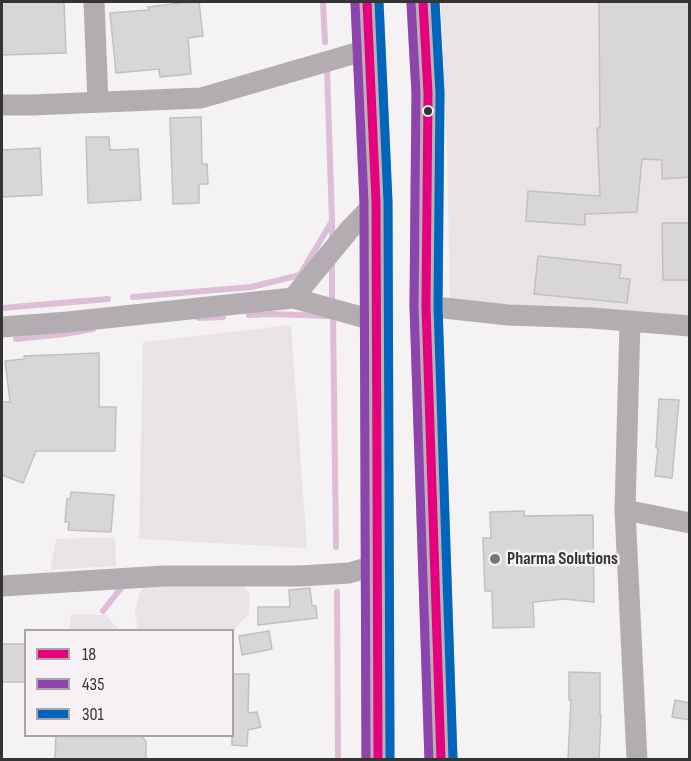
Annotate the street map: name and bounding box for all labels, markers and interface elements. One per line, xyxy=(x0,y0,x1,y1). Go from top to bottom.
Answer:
unlabelled marker xyxy=(422,105,434,117)
place label: Pharma Solutions xyxy=(507,548,618,570)
marker: Pharma Solutions xyxy=(488,552,502,566)
legend xyxy=(24,629,234,737)
text: 18 xyxy=(82,644,96,665)
text: 435 xyxy=(82,674,104,695)
text: 301 xyxy=(82,704,104,725)

